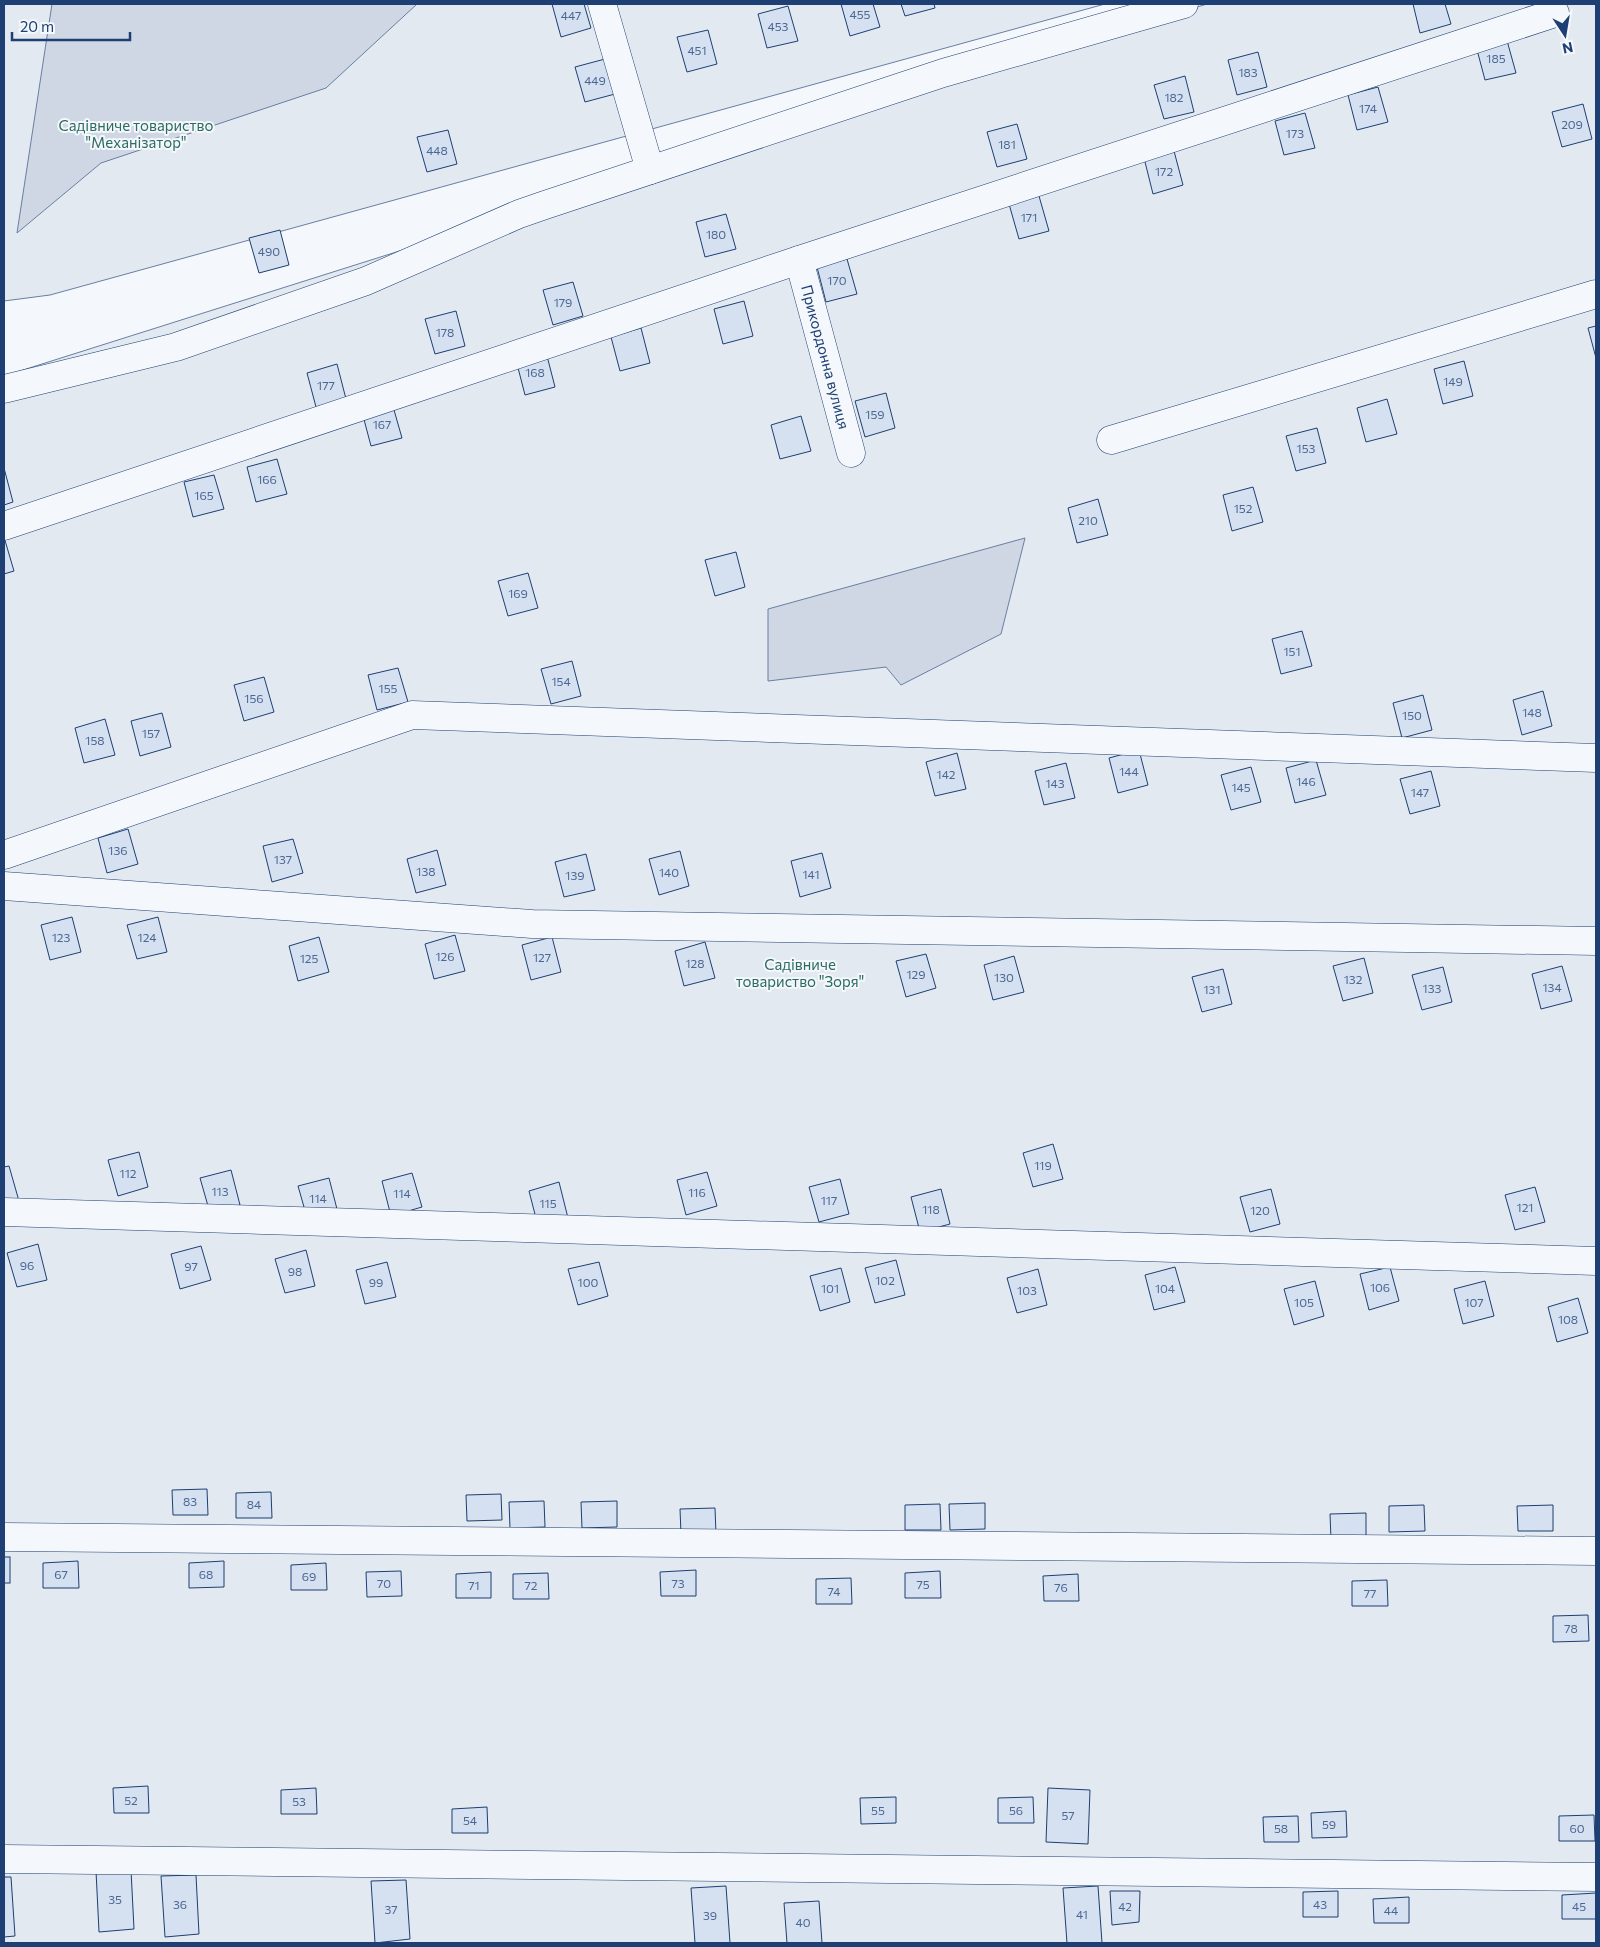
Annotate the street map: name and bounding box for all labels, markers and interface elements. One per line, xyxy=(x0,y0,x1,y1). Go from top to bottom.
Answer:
house number: 455 xyxy=(850,7,871,21)
house number: 447 xyxy=(561,8,581,22)
scale bar xyxy=(12,10,130,42)
north arrow xyxy=(1540,10,1590,60)
text: 20 m xyxy=(20,17,54,35)
house number: 453 xyxy=(768,19,789,33)
text: N xyxy=(1561,39,1575,58)
house number: 451 xyxy=(687,43,707,57)
house number: 185 xyxy=(1486,51,1506,65)
house number: 183 xyxy=(1238,65,1258,79)
house number: 449 xyxy=(584,73,606,87)
house number: 182 xyxy=(1164,90,1184,104)
house number: 174 xyxy=(1359,101,1377,115)
park label: Садівниче товариство "Механізатор" xyxy=(59,116,214,151)
house number: 209 xyxy=(1561,117,1583,131)
house number: 173 xyxy=(1286,126,1304,140)
house number: 181 xyxy=(998,137,1016,151)
house number: 448 xyxy=(426,143,448,157)
house number: 172 xyxy=(1155,164,1173,178)
house number: 171 xyxy=(1021,210,1037,224)
house number: 180 xyxy=(706,227,726,241)
house number: 490 xyxy=(258,244,280,258)
house number: 170 xyxy=(827,273,847,287)
street label: Прикордонна вулиця xyxy=(798,283,854,431)
house number: 179 xyxy=(554,295,572,309)
house number: 178 xyxy=(436,325,454,339)
house number: 168 xyxy=(525,365,545,379)
house number: 149 xyxy=(1443,374,1463,388)
house number: 177 xyxy=(317,378,335,392)
house number: 159 xyxy=(865,407,885,421)
house number: 167 xyxy=(373,417,391,431)
house number: 153 xyxy=(1297,441,1316,455)
house number: 166 xyxy=(257,472,277,486)
house number: 165 xyxy=(194,488,214,502)
house number: 152 xyxy=(1234,501,1253,515)
house number: 210 xyxy=(1078,513,1098,527)
house number: 169 xyxy=(508,586,528,600)
house number: 151 xyxy=(1283,644,1301,658)
house number: 154 xyxy=(551,674,571,688)
house number: 155 xyxy=(379,681,398,695)
house number: 156 xyxy=(244,691,264,705)
house number: 148 xyxy=(1522,705,1542,719)
house number: 150 xyxy=(1402,708,1422,722)
house number: 157 xyxy=(142,726,160,740)
house number: 158 xyxy=(85,733,105,747)
house number: 144 xyxy=(1119,764,1139,778)
house number: 142 xyxy=(937,767,956,781)
house number: 146 xyxy=(1296,774,1316,788)
house number: 143 xyxy=(1045,776,1065,790)
house number: 145 xyxy=(1231,780,1251,794)
house number: 147 xyxy=(1411,785,1429,799)
house number: 136 xyxy=(108,843,128,857)
house number: 137 xyxy=(274,852,292,866)
house number: 138 xyxy=(416,864,436,878)
house number: 140 xyxy=(659,865,679,879)
house number: 141 xyxy=(802,867,820,881)
house number: 139 xyxy=(565,868,585,882)
house number: 123 xyxy=(52,930,70,944)
house number: 124 xyxy=(138,930,156,944)
house number: 126 xyxy=(435,949,455,963)
house number: 127 xyxy=(533,950,551,964)
house number: 125 xyxy=(300,951,318,965)
park label: Садівниче товариство "Зоря" xyxy=(736,955,864,990)
house number: 128 xyxy=(685,956,705,970)
house number: 129 xyxy=(906,967,926,981)
house number: 130 xyxy=(994,970,1014,984)
house number: 132 xyxy=(1344,972,1363,986)
house number: 134 xyxy=(1542,980,1562,994)
house number: 133 xyxy=(1423,981,1442,995)
house number: 131 xyxy=(1203,982,1221,996)
house number: 119 xyxy=(1034,1158,1052,1172)
house number: 112 xyxy=(120,1166,137,1180)
house number: 113 xyxy=(211,1184,229,1198)
house number: 116 xyxy=(688,1185,706,1199)
house number: 114 xyxy=(393,1186,411,1200)
house number: 114 xyxy=(309,1191,327,1205)
house number: 117 xyxy=(821,1193,837,1207)
house number: 115 xyxy=(539,1196,557,1210)
house number: 121 xyxy=(1517,1200,1533,1214)
house number: 118 xyxy=(922,1202,940,1216)
house number: 120 xyxy=(1250,1203,1270,1217)
house number: 96 xyxy=(20,1258,34,1272)
house number: 97 xyxy=(184,1259,198,1273)
house number: 98 xyxy=(288,1264,302,1278)
house number: 102 xyxy=(875,1273,895,1287)
house number: 99 xyxy=(369,1275,383,1289)
house number: 100 xyxy=(578,1275,599,1289)
house number: 106 xyxy=(1370,1280,1390,1294)
house number: 101 xyxy=(821,1281,839,1295)
house number: 104 xyxy=(1155,1281,1175,1295)
house number: 103 xyxy=(1017,1283,1037,1297)
house number: 105 xyxy=(1294,1295,1314,1309)
house number: 107 xyxy=(1464,1295,1484,1309)
house number: 108 xyxy=(1558,1312,1578,1326)
house number: 83 xyxy=(183,1494,197,1508)
house number: 84 xyxy=(247,1497,261,1511)
house number: 67 xyxy=(54,1567,68,1581)
house number: 68 xyxy=(199,1567,213,1581)
house number: 69 xyxy=(302,1569,316,1583)
house number: 70 xyxy=(377,1576,391,1590)
house number: 73 xyxy=(671,1576,685,1590)
house number: 75 xyxy=(916,1577,930,1591)
house number: 71 xyxy=(468,1578,480,1592)
house number: 72 xyxy=(525,1578,538,1592)
house number: 76 xyxy=(1054,1580,1068,1594)
house number: 74 xyxy=(828,1584,840,1598)
house number: 77 xyxy=(1364,1586,1376,1600)
house number: 78 xyxy=(1564,1621,1578,1635)
house number: 52 xyxy=(124,1793,138,1807)
house number: 53 xyxy=(292,1794,306,1808)
house number: 55 xyxy=(871,1803,885,1817)
house number: 56 xyxy=(1009,1803,1023,1817)
house number: 57 xyxy=(1061,1808,1075,1822)
house number: 54 xyxy=(463,1813,477,1827)
house number: 59 xyxy=(1322,1817,1336,1831)
house number: 58 xyxy=(1274,1821,1288,1835)
house number: 60 xyxy=(1569,1821,1585,1835)
house number: 35 xyxy=(108,1892,122,1906)
house number: 36 xyxy=(173,1897,187,1911)
house number: 43 xyxy=(1313,1897,1327,1911)
house number: 42 xyxy=(1118,1899,1132,1913)
house number: 45 xyxy=(1572,1899,1586,1913)
house number: 37 xyxy=(384,1902,398,1916)
house number: 44 xyxy=(1384,1903,1398,1917)
house number: 41 xyxy=(1076,1907,1088,1921)
house number: 39 xyxy=(703,1908,717,1922)
house number: 40 xyxy=(795,1915,811,1929)

